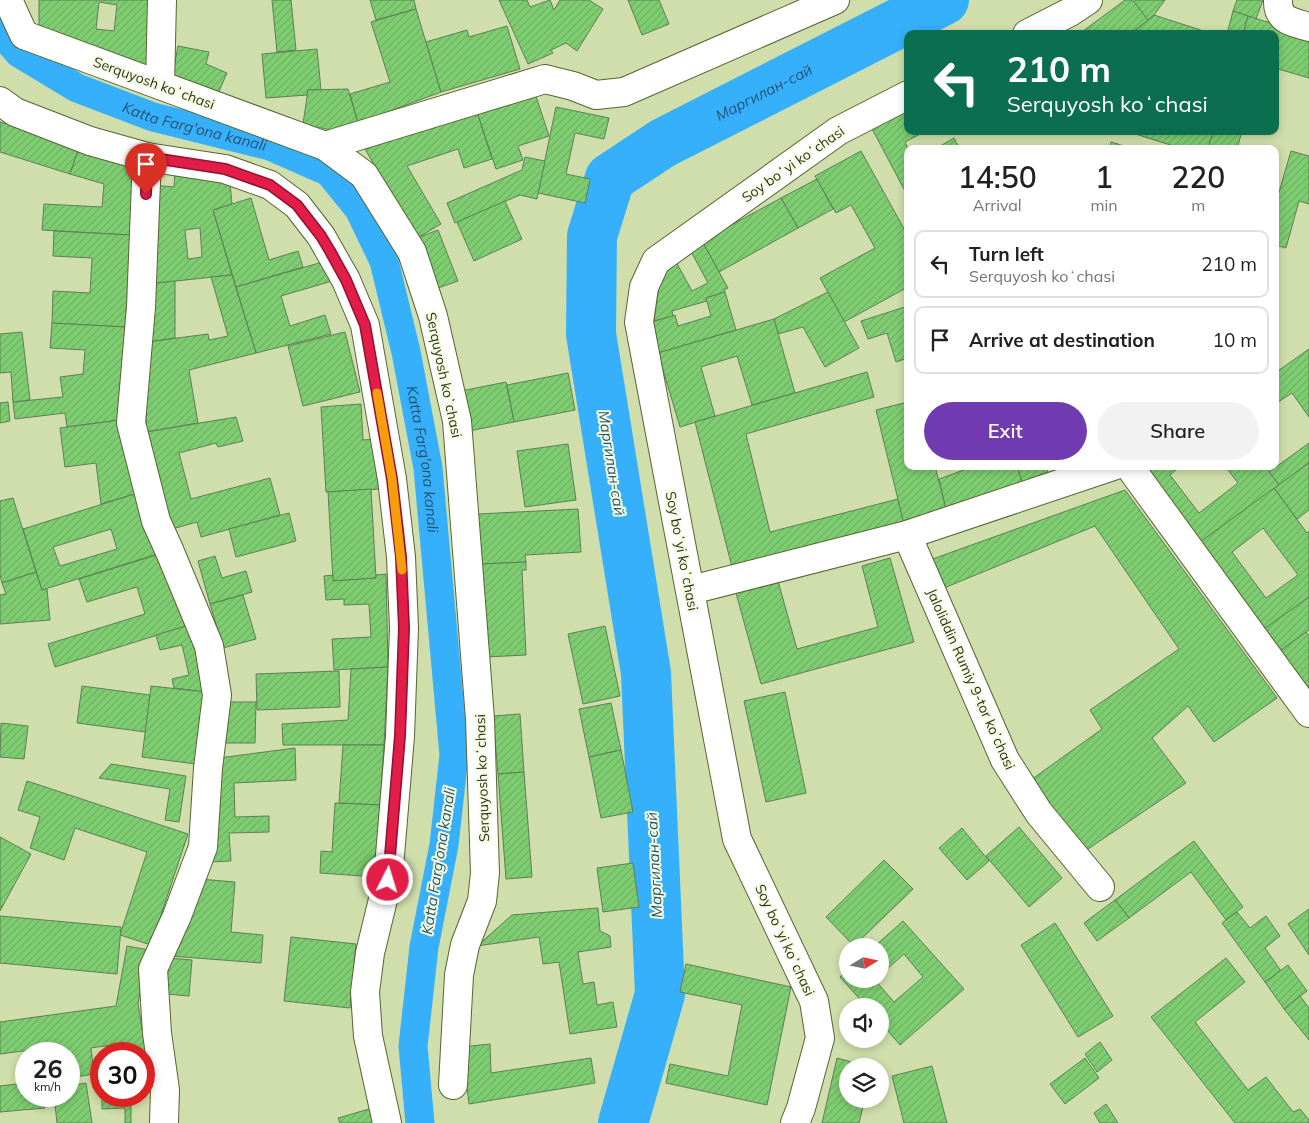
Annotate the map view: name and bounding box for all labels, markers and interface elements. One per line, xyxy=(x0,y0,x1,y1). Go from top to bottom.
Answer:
text: 210 m xyxy=(1007,47,1111,91)
icon: left xyxy=(924,50,989,115)
street label: Serquyosh koʻchasi xyxy=(91,53,217,113)
water label: Маргилан-сай xyxy=(712,59,815,124)
text: Serquyosh koʻchasi xyxy=(1007,90,1208,118)
water label: Katta Farg'ona kanali xyxy=(120,97,269,154)
street label: Soy boʻyi koʻchasi xyxy=(738,122,848,206)
pin xyxy=(125,143,167,194)
icon: arrive xyxy=(132,150,160,178)
text: 14:50 xyxy=(958,158,1037,196)
text: 1 xyxy=(1095,158,1113,196)
text: 220 xyxy=(1171,158,1225,196)
text: Arrival xyxy=(973,195,1022,215)
text: min xyxy=(1090,195,1118,215)
text: m xyxy=(1191,195,1205,215)
text: Turn left xyxy=(969,242,1044,266)
icon: left xyxy=(926,250,954,278)
text: 210 m xyxy=(1201,252,1257,276)
text: Serquyosh koʻchasi xyxy=(969,266,1115,286)
street label: Serquyosh koʻchasi xyxy=(422,311,466,439)
icon: arrive xyxy=(926,326,954,354)
text: Arrive at destination xyxy=(969,328,1155,352)
text: 10 m xyxy=(1213,328,1257,352)
water label: Katta Farg'ona kanali xyxy=(403,384,443,534)
button: Exit xyxy=(924,402,1087,460)
button: Share xyxy=(1097,402,1259,460)
water label: Маргилан-сай xyxy=(594,409,630,517)
street label: Soy boʻyi koʻchasi xyxy=(662,490,702,612)
street label: Jaloliddin Rumiy 9-tor koʼchasi xyxy=(923,585,1019,773)
street label: Serquyosh koʻchasi xyxy=(471,714,493,842)
water label: Katta Farg'ona kanali xyxy=(417,786,459,936)
water label: Маргилан-сай xyxy=(642,812,666,918)
position arrow xyxy=(361,853,413,905)
street label: Soy boʻyi koʻchasi xyxy=(751,881,819,999)
north arrow xyxy=(839,938,889,988)
map controls xyxy=(839,938,889,1108)
button: sound xyxy=(839,998,889,1048)
speed limit sign: 30 xyxy=(90,1042,155,1107)
text: 26 xyxy=(32,1053,63,1084)
button: layers xyxy=(839,1058,889,1108)
text: km/h xyxy=(34,1079,61,1094)

